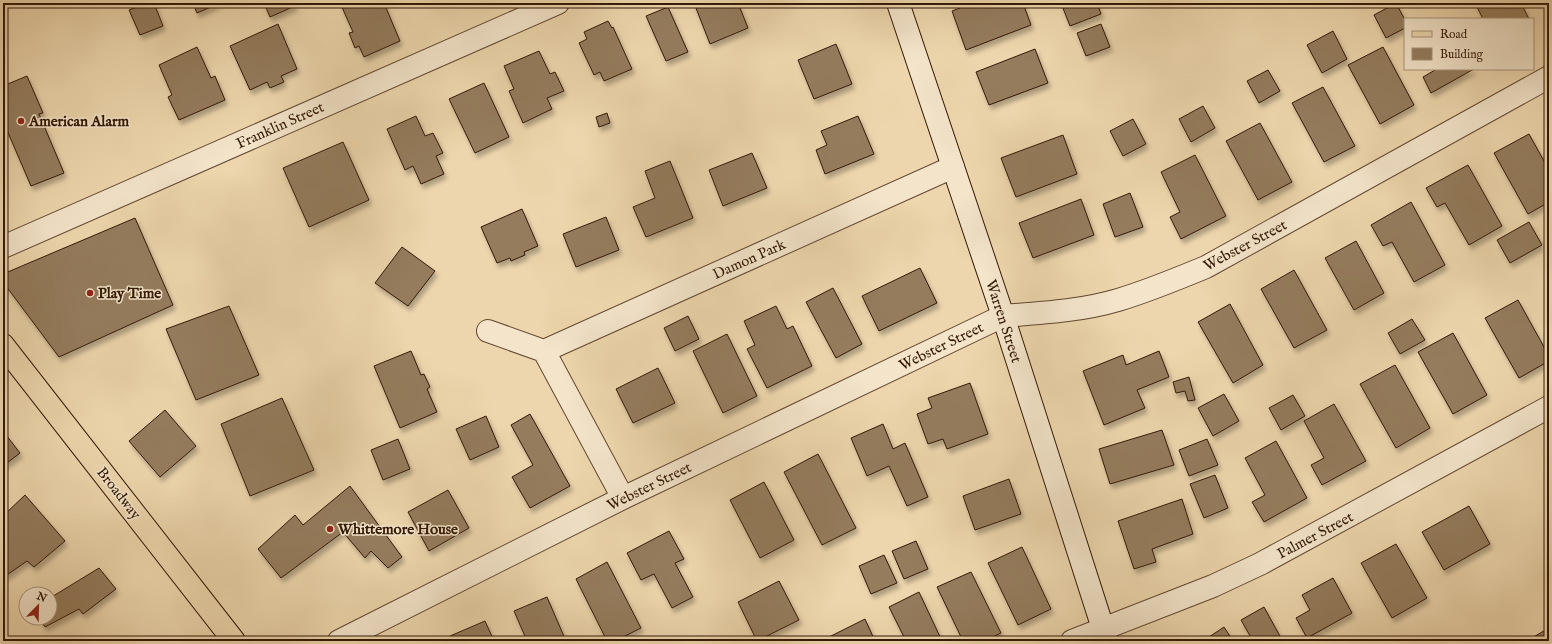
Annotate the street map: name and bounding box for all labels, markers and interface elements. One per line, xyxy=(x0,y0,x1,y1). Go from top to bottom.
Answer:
legend xyxy=(1404,18,1534,70)
text: Road xyxy=(1440,27,1468,42)
text: Building xyxy=(1440,47,1484,62)
street label: Franklin Street xyxy=(233,98,327,153)
place label: American Alarm xyxy=(28,112,129,131)
marker: American Alarm xyxy=(16,116,26,126)
street label: Webster Street xyxy=(1200,216,1290,275)
street label: Damon Park xyxy=(710,235,790,284)
street label: Warren Street xyxy=(981,277,1026,365)
place label: Play Time xyxy=(98,284,161,303)
marker: Play Time xyxy=(85,288,95,298)
street label: Webster Street xyxy=(896,318,987,375)
street label: Webster Street xyxy=(604,458,695,515)
street label: Broadway xyxy=(92,463,145,524)
street label: Palmer Street xyxy=(1274,507,1357,563)
place label: Whittemore House xyxy=(337,520,458,539)
marker: Whittemore House xyxy=(325,524,335,534)
north arrow xyxy=(18,586,58,626)
text: N xyxy=(33,589,49,606)

